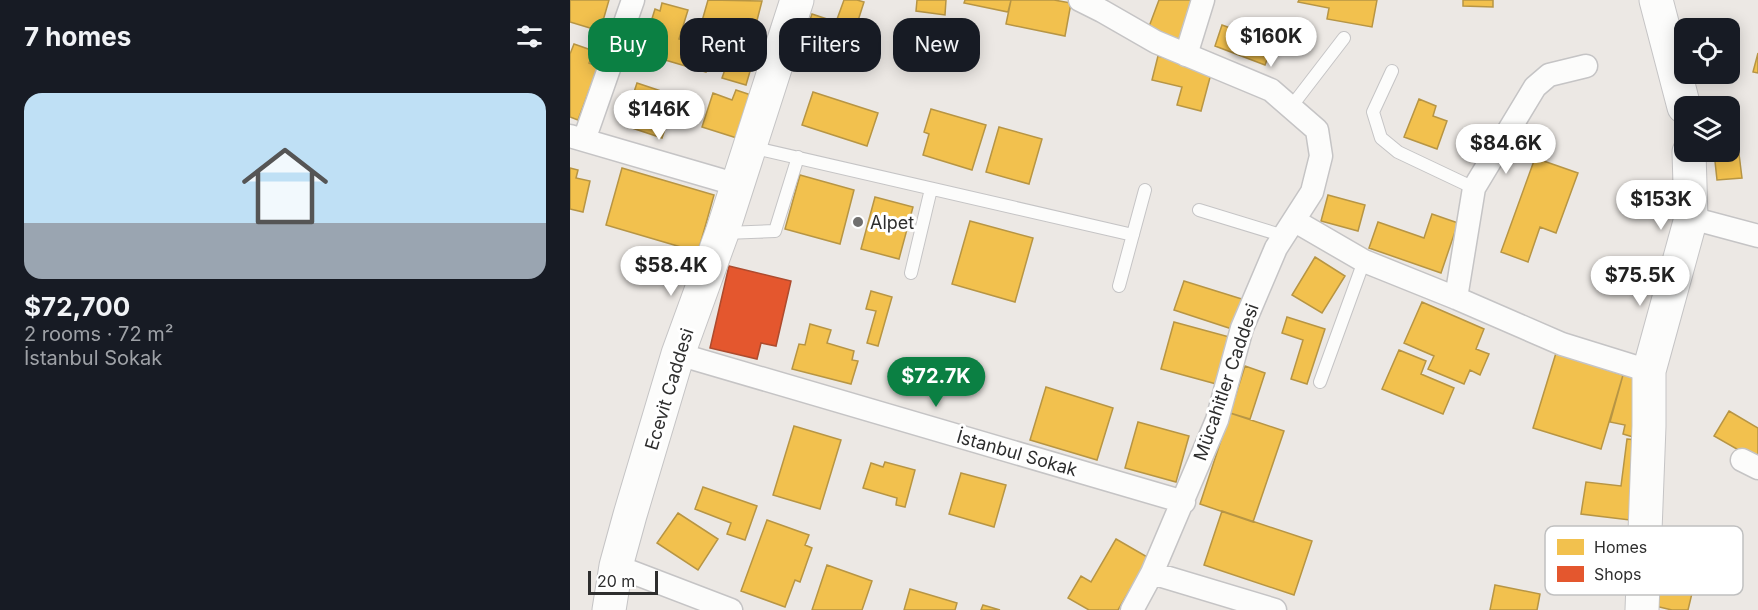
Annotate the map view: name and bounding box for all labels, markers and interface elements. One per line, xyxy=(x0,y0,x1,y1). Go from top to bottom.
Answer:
pin: $160K xyxy=(1229,17,1313,68)
chip: Buy xyxy=(588,18,668,72)
chip: Rent xyxy=(680,18,767,72)
chip: Filters xyxy=(779,18,881,72)
chip: New xyxy=(893,18,980,72)
map controls xyxy=(1674,18,1740,162)
button: locate xyxy=(1674,18,1740,84)
icon: filters xyxy=(513,20,546,53)
text: 7 homes xyxy=(24,21,131,52)
text: $160K xyxy=(1240,24,1302,48)
pin: $146K xyxy=(617,90,701,141)
button: layers xyxy=(1674,96,1740,162)
text: $146K xyxy=(628,97,690,121)
pin: $84.6K xyxy=(1457,124,1555,175)
text: $84.6K xyxy=(1470,131,1542,155)
icon: home xyxy=(231,132,339,240)
pin: $153K xyxy=(1619,180,1703,231)
text: $153K xyxy=(1630,187,1692,211)
place label: Alpet xyxy=(870,212,914,233)
marker: Alpet xyxy=(851,215,865,229)
pin: $58.4K xyxy=(622,246,720,297)
text: $58.4K xyxy=(634,253,708,277)
pin: $75.5K xyxy=(1591,256,1689,307)
text: $75.5K xyxy=(1605,263,1675,287)
text: $72,700 xyxy=(24,291,130,322)
street label: Mücahitler Caddesi xyxy=(1189,301,1263,463)
text: 2 rooms · 72 m² xyxy=(24,322,174,346)
street label: Ecevit Caddesi xyxy=(640,326,698,452)
text: İstanbul Sokak xyxy=(24,346,162,370)
pin: $72.7K xyxy=(887,357,985,408)
text: $72.7K xyxy=(901,364,971,388)
street label: İstanbul Sokak xyxy=(954,425,1080,480)
legend xyxy=(1545,526,1743,595)
text: Homes xyxy=(1594,537,1647,557)
text: Shops xyxy=(1594,564,1642,584)
scale bar xyxy=(588,568,658,596)
text: 20 m xyxy=(597,571,635,591)

